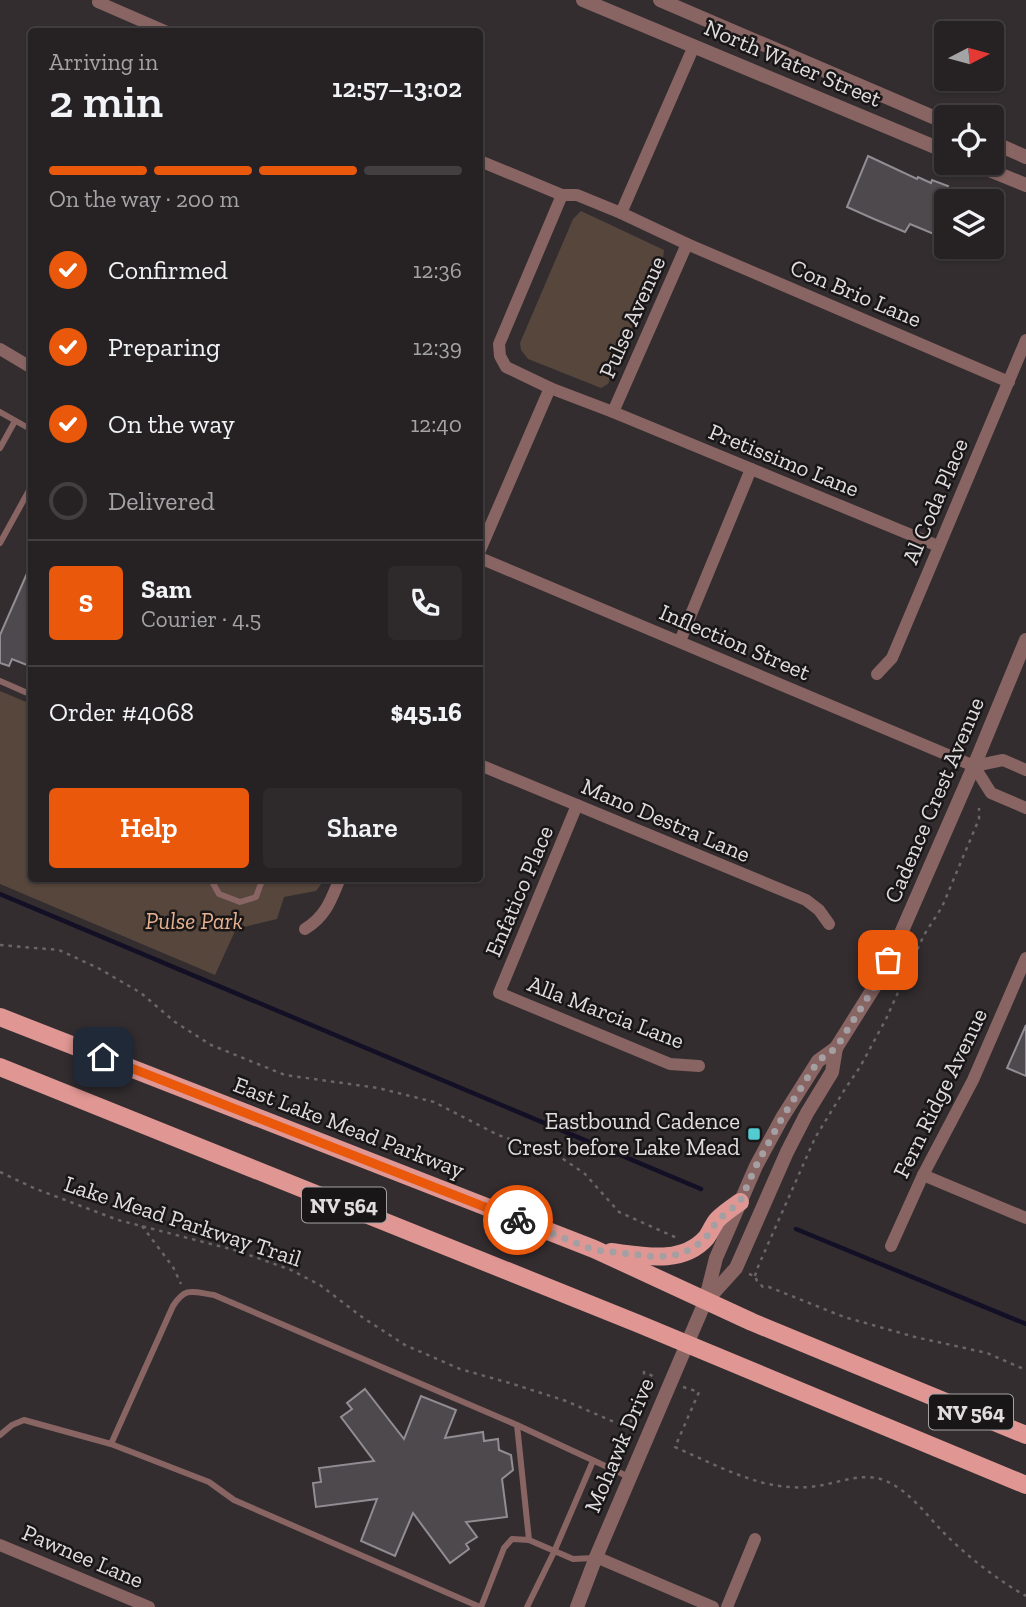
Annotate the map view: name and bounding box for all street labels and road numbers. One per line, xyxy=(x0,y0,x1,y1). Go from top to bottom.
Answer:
street label: North Water Street xyxy=(700,13,886,113)
street label: Pulse Avenue xyxy=(593,252,671,382)
street label: Con Brio Lane xyxy=(786,253,926,333)
street label: Pretissimo Lane xyxy=(705,417,863,503)
street label: Al Coda Place xyxy=(896,434,974,568)
street label: Inflection Street xyxy=(655,598,815,686)
street label: Cadence Crest Avenue xyxy=(878,693,990,907)
street label: Mano Destra Lane xyxy=(577,772,755,868)
street label: Enfatico Place xyxy=(479,821,559,961)
street label: Alla Marcia Lane xyxy=(524,969,688,1055)
street label: Fern Ridge Avenue xyxy=(887,1004,993,1182)
street label: East Lake Mead Parkway xyxy=(230,1070,469,1184)
street label: Lake Mead Parkway Trail xyxy=(61,1169,305,1273)
road number: NV 564 xyxy=(302,1188,386,1222)
street label: Mohawk Drive xyxy=(578,1373,660,1517)
road number: NV 564 xyxy=(929,1394,1013,1430)
street label: Pawnee Lane xyxy=(18,1518,148,1594)

